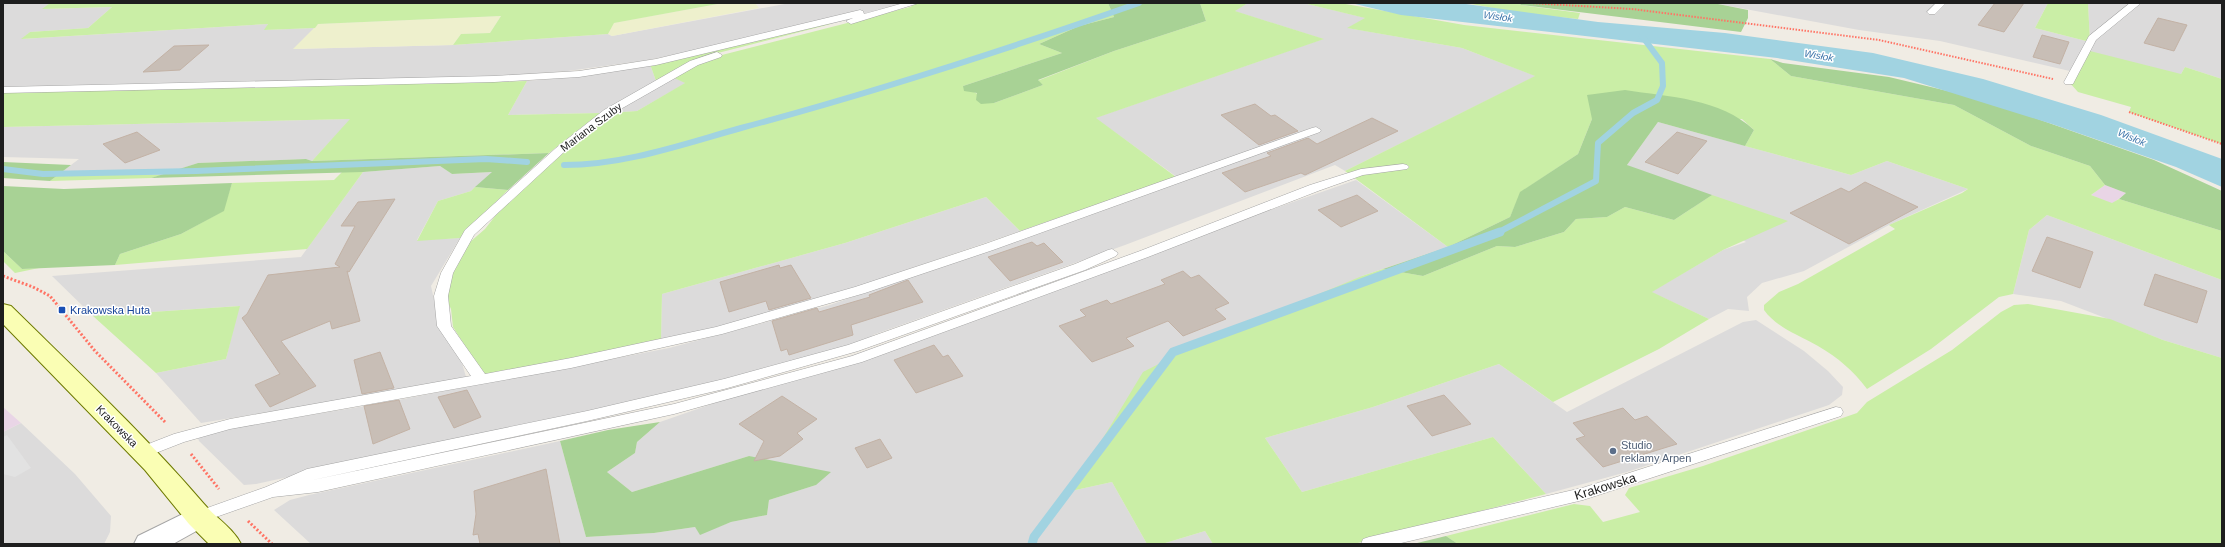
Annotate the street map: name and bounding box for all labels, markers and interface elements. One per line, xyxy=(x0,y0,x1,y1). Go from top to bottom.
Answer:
water label: Wisłok xyxy=(1483,9,1514,24)
water label: Wisłok xyxy=(1804,48,1835,64)
street label: Mariana Szuby xyxy=(558,100,624,154)
water label: Wisłok xyxy=(2116,127,2148,149)
place label: Krakowska Huta xyxy=(70,304,151,316)
marker: Krakowska Huta xyxy=(57,305,67,315)
street label: Krakowska xyxy=(94,403,141,450)
place label: Studio reklamy Arpen xyxy=(1621,439,1691,464)
marker: Studio reklamy Arpen xyxy=(1608,446,1618,456)
street label: Krakowska xyxy=(1573,470,1638,503)

